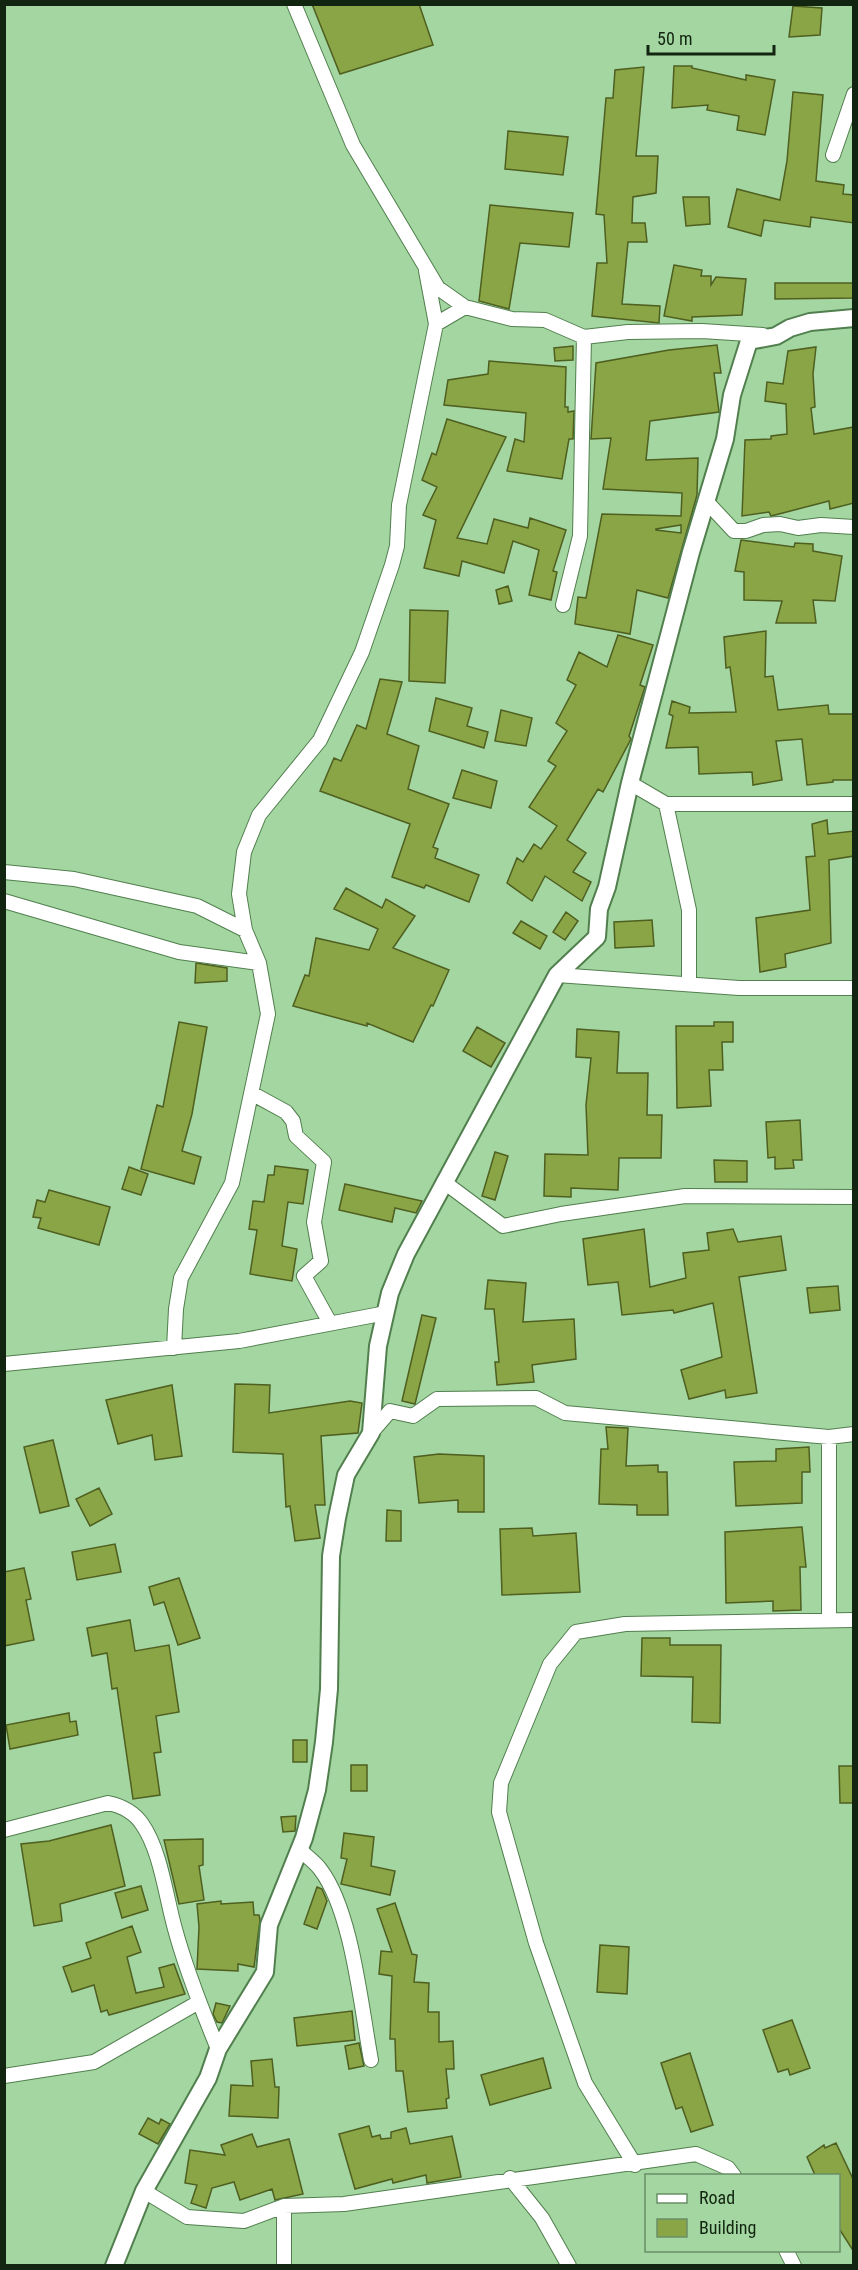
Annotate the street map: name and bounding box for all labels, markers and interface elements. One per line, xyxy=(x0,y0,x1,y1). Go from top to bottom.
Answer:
scale bar xyxy=(648,18,774,56)
text: 50 m xyxy=(657,28,692,49)
legend xyxy=(645,2174,840,2252)
text: Road xyxy=(699,2187,735,2208)
text: Building xyxy=(699,2217,756,2238)

